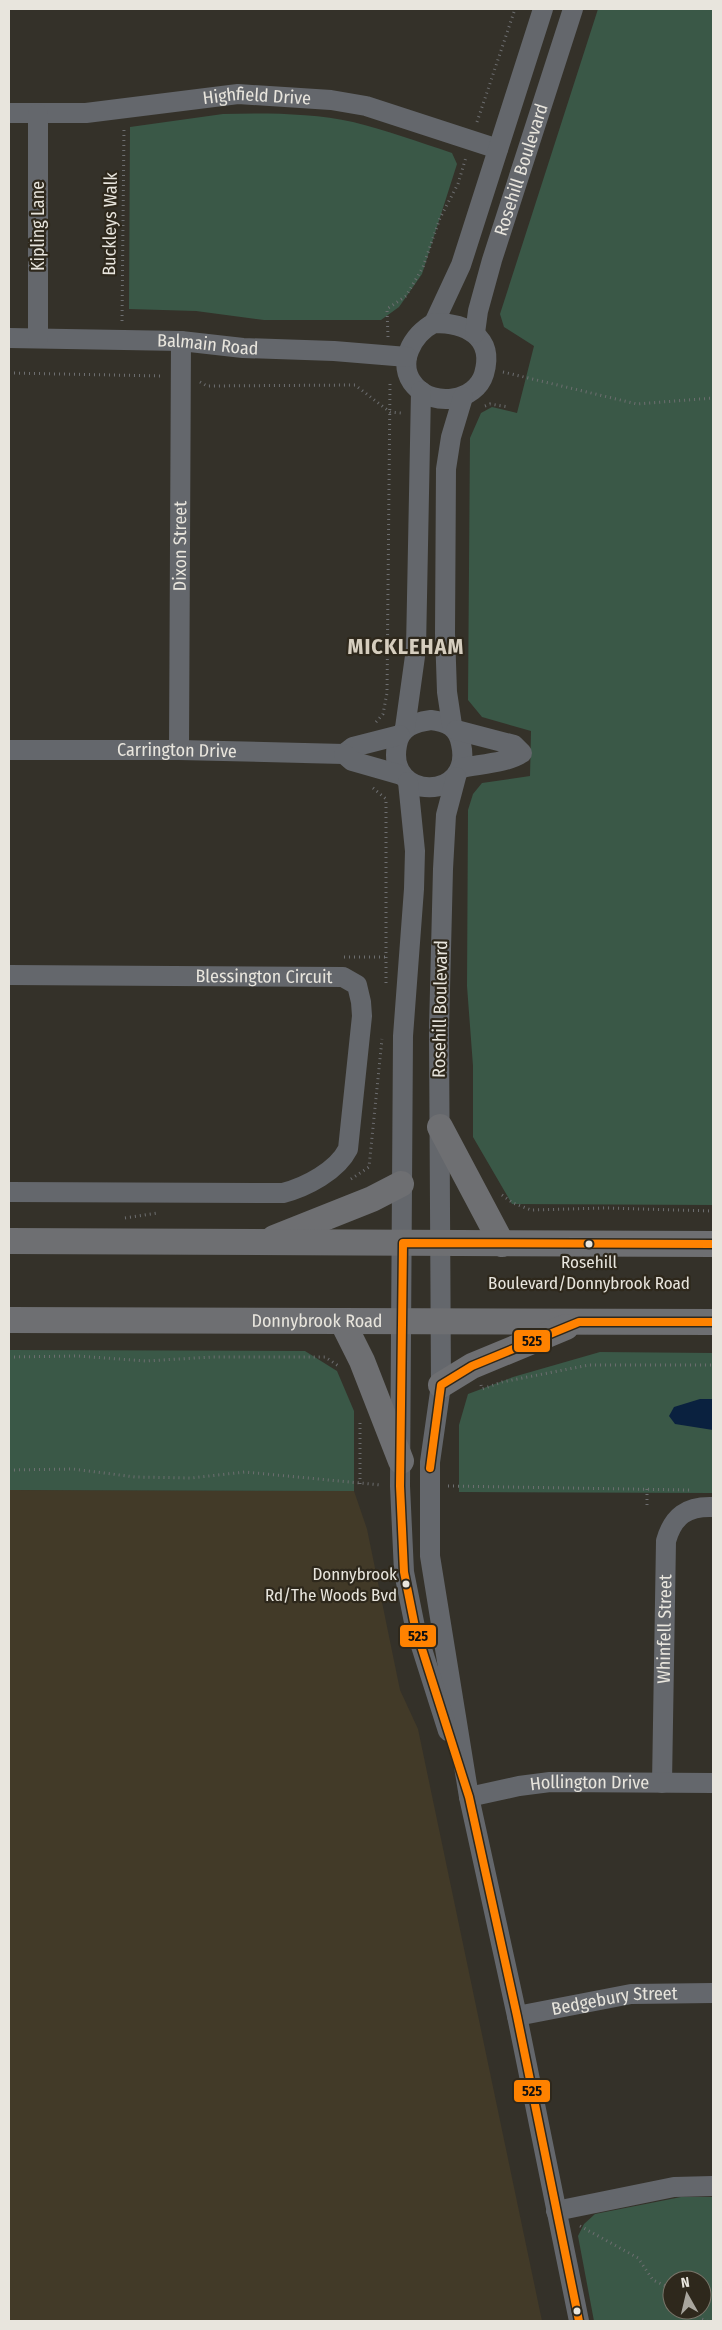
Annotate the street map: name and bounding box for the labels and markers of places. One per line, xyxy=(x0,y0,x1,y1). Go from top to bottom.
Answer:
marker: Rosehill Boulevard/Donnybrook Road xyxy=(584,1239,594,1249)
place label: Rosehill Boulevard/Donnybrook Road xyxy=(488,1252,690,1294)
place label: Donnybrook Rd/The Woods Bvd xyxy=(265,1564,397,1606)
marker: Donnybrook Rd/The Woods Bvd xyxy=(401,1579,411,1589)
unlabelled marker xyxy=(572,2306,582,2316)

